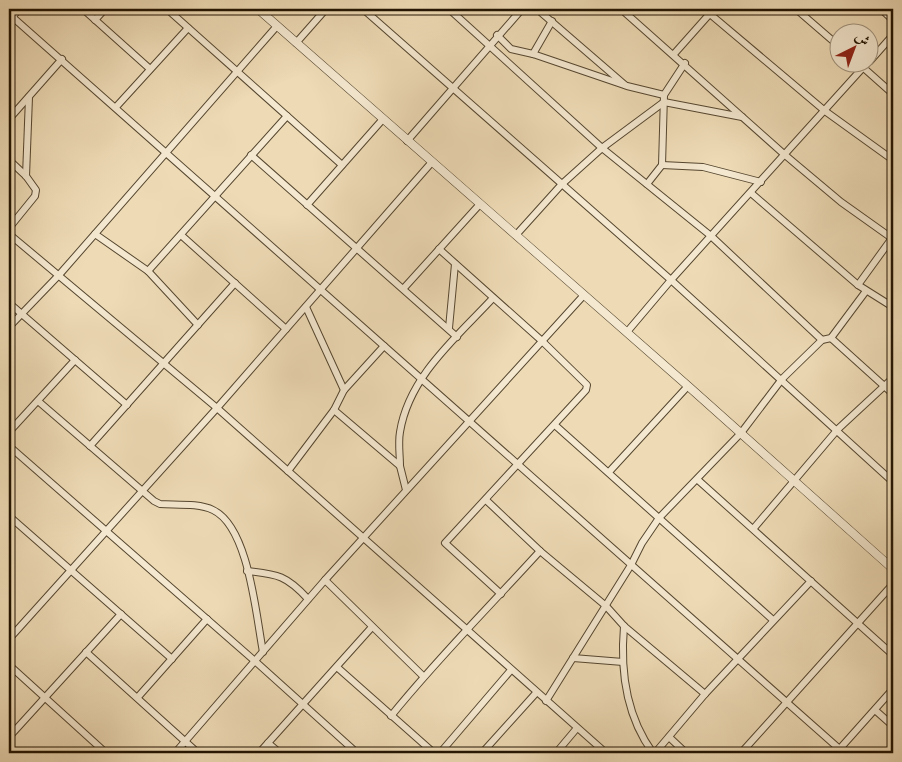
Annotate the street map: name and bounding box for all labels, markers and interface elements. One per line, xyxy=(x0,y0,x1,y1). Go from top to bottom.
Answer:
north arrow xyxy=(830,22,880,72)
text: ش xyxy=(851,28,873,50)

